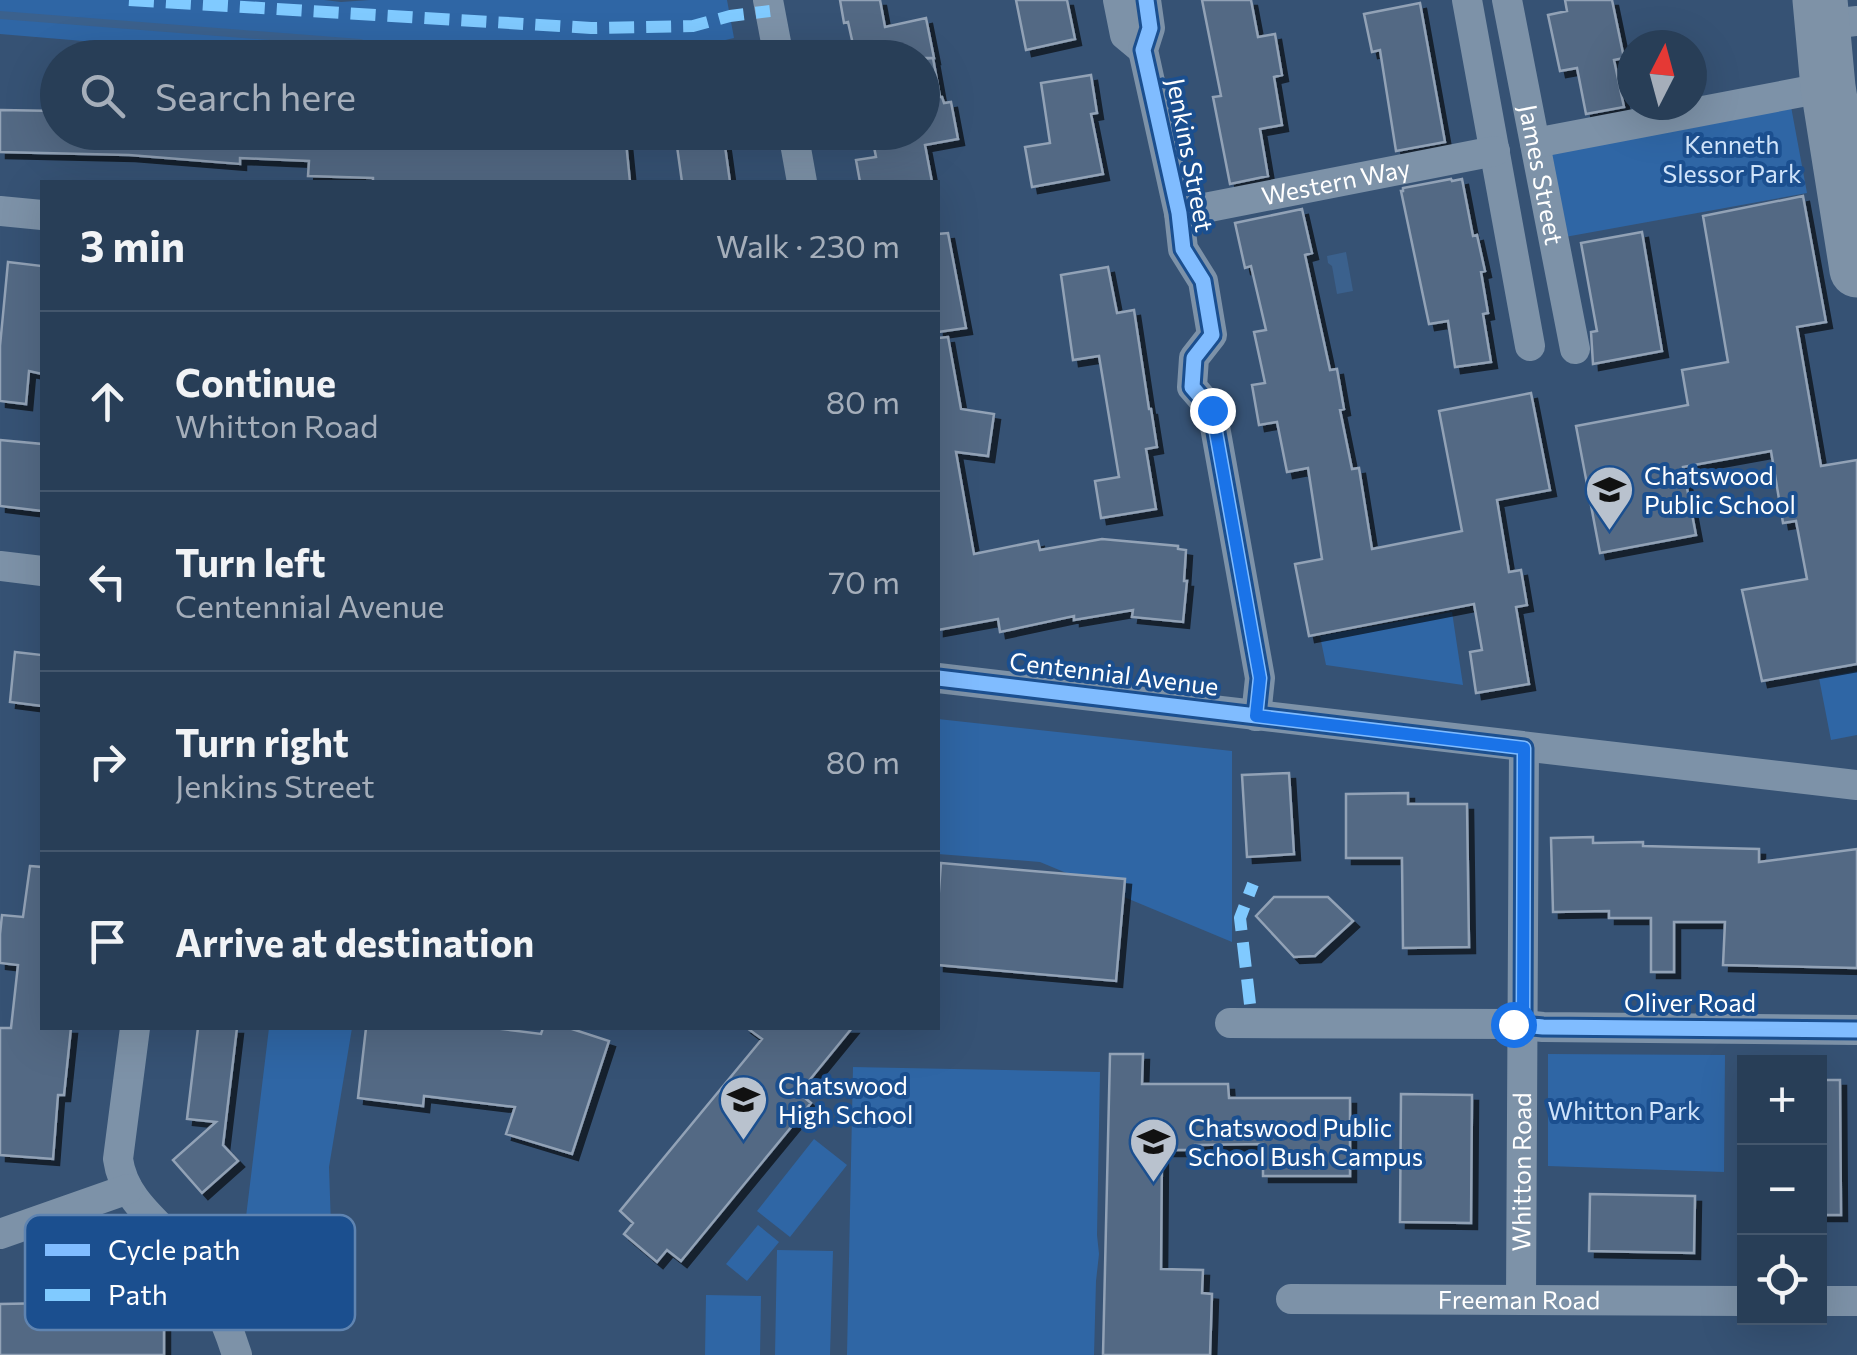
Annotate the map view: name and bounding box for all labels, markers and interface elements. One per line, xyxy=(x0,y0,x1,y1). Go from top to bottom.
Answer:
north arrow xyxy=(1617,30,1707,120)
search box xyxy=(40,40,940,150)
icon: search xyxy=(75,68,130,123)
text: Search here xyxy=(155,72,356,119)
street label: Jenkins Street xyxy=(1161,75,1221,234)
street label: James Street xyxy=(1514,102,1570,247)
park label: Kenneth Slessor Park xyxy=(1663,129,1802,188)
street label: Western Way xyxy=(1259,152,1413,210)
text: 3 min xyxy=(80,219,185,271)
text: Walk · 230 m xyxy=(716,225,900,265)
text: Continue xyxy=(175,358,336,405)
icon: ahead xyxy=(80,374,135,429)
text: 80 m xyxy=(826,381,900,421)
route end xyxy=(1190,388,1236,434)
text: Whitton Road xyxy=(175,405,379,445)
place label: Chatswood Public School xyxy=(1644,460,1796,519)
school or university icon: Chatswood Public School xyxy=(1583,464,1635,532)
text: Turn left xyxy=(175,538,326,585)
icon: left xyxy=(80,554,135,609)
text: 70 m xyxy=(828,561,900,601)
text: Centennial Avenue xyxy=(175,585,444,625)
street label: Centennial Avenue xyxy=(1008,645,1220,701)
text: Turn right xyxy=(175,718,349,765)
icon: right xyxy=(80,734,135,789)
text: 80 m xyxy=(826,741,900,781)
text: Jenkins Street xyxy=(175,765,375,805)
icon: arrive xyxy=(80,914,135,969)
text: Arrive at destination xyxy=(175,918,534,965)
street label: Oliver Road xyxy=(1624,987,1756,1017)
route start xyxy=(1491,1002,1537,1048)
map controls xyxy=(1737,1055,1827,1325)
button: + xyxy=(1737,1055,1827,1145)
place label: Chatswood High School xyxy=(778,1070,913,1129)
school or university icon: Chatswood High School xyxy=(717,1074,769,1142)
street label: Whitton Road xyxy=(1505,1092,1536,1252)
park label: Whitton Park xyxy=(1548,1095,1701,1125)
place label: Chatswood Public School Bush Campus xyxy=(1188,1112,1423,1171)
school or university icon: Chatswood Public School Bush Campus xyxy=(1127,1116,1179,1184)
button: − xyxy=(1737,1145,1827,1235)
legend xyxy=(25,1215,355,1330)
text: Cycle path xyxy=(108,1232,240,1266)
button: locate xyxy=(1737,1235,1827,1325)
text: Path xyxy=(108,1277,168,1311)
street label: Freeman Road xyxy=(1438,1284,1600,1314)

